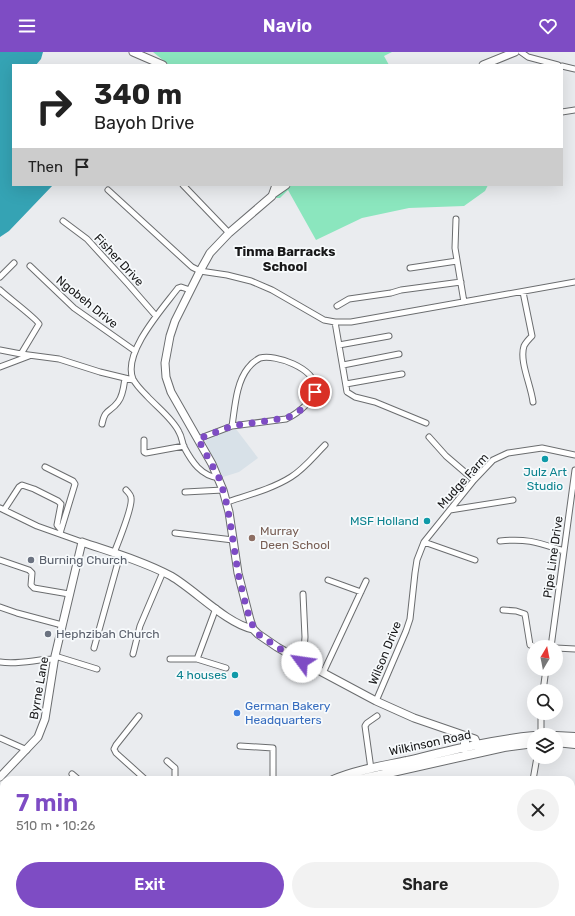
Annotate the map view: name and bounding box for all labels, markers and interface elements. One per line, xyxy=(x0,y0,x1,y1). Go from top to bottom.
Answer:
icon: menu xyxy=(16,15,38,37)
text: Navio xyxy=(263,15,312,37)
icon: heart xyxy=(537,15,559,37)
text: 340 m xyxy=(94,78,182,111)
icon: right xyxy=(28,80,80,132)
text: Bayoh Drive xyxy=(94,112,194,134)
icon: arrive xyxy=(71,156,93,178)
text: Then xyxy=(28,158,63,176)
street label: Fisher Drive xyxy=(91,231,147,289)
district label: Tinma Barracks School xyxy=(235,244,336,274)
street label: Ngobeh Drive xyxy=(53,273,121,331)
pin xyxy=(298,375,332,409)
icon: arrive xyxy=(304,381,326,403)
street label: Mudge Farm xyxy=(435,451,491,511)
marker: Julz Art Studio xyxy=(540,454,550,464)
place label: Julz Art Studio xyxy=(523,465,567,493)
place label: MSF Holland xyxy=(350,514,419,528)
street label: Pipe Line Drive xyxy=(540,515,566,599)
marker: MSF Holland xyxy=(422,516,432,526)
place label: Murray Deen School xyxy=(260,524,330,552)
marker: Murray Deen School xyxy=(247,533,257,543)
place label: Burning Church xyxy=(39,553,127,567)
marker: Burning Church xyxy=(26,555,36,565)
street label: Wilson Drive xyxy=(366,619,404,687)
place label: Hephzibah Church xyxy=(56,627,160,641)
marker: Hephzibah Church xyxy=(43,629,53,639)
north arrow xyxy=(527,640,563,676)
map controls xyxy=(527,640,563,764)
position arrow xyxy=(281,641,323,683)
street label: Byrne Lane xyxy=(27,655,51,720)
place label: 4 houses xyxy=(176,668,227,682)
marker: 4 houses xyxy=(230,670,240,680)
button: search xyxy=(527,684,563,720)
place label: German Bakery Headquarters xyxy=(245,699,331,727)
marker: German Bakery Headquarters xyxy=(232,708,242,718)
street label: Wilkinson Road xyxy=(388,727,472,759)
button: layers xyxy=(527,728,563,764)
text: 7 min xyxy=(16,789,78,817)
button: close xyxy=(517,789,559,831)
text: 510 m · 10:26 xyxy=(16,818,95,833)
button: Exit xyxy=(16,862,284,908)
button: Share xyxy=(292,862,559,908)

